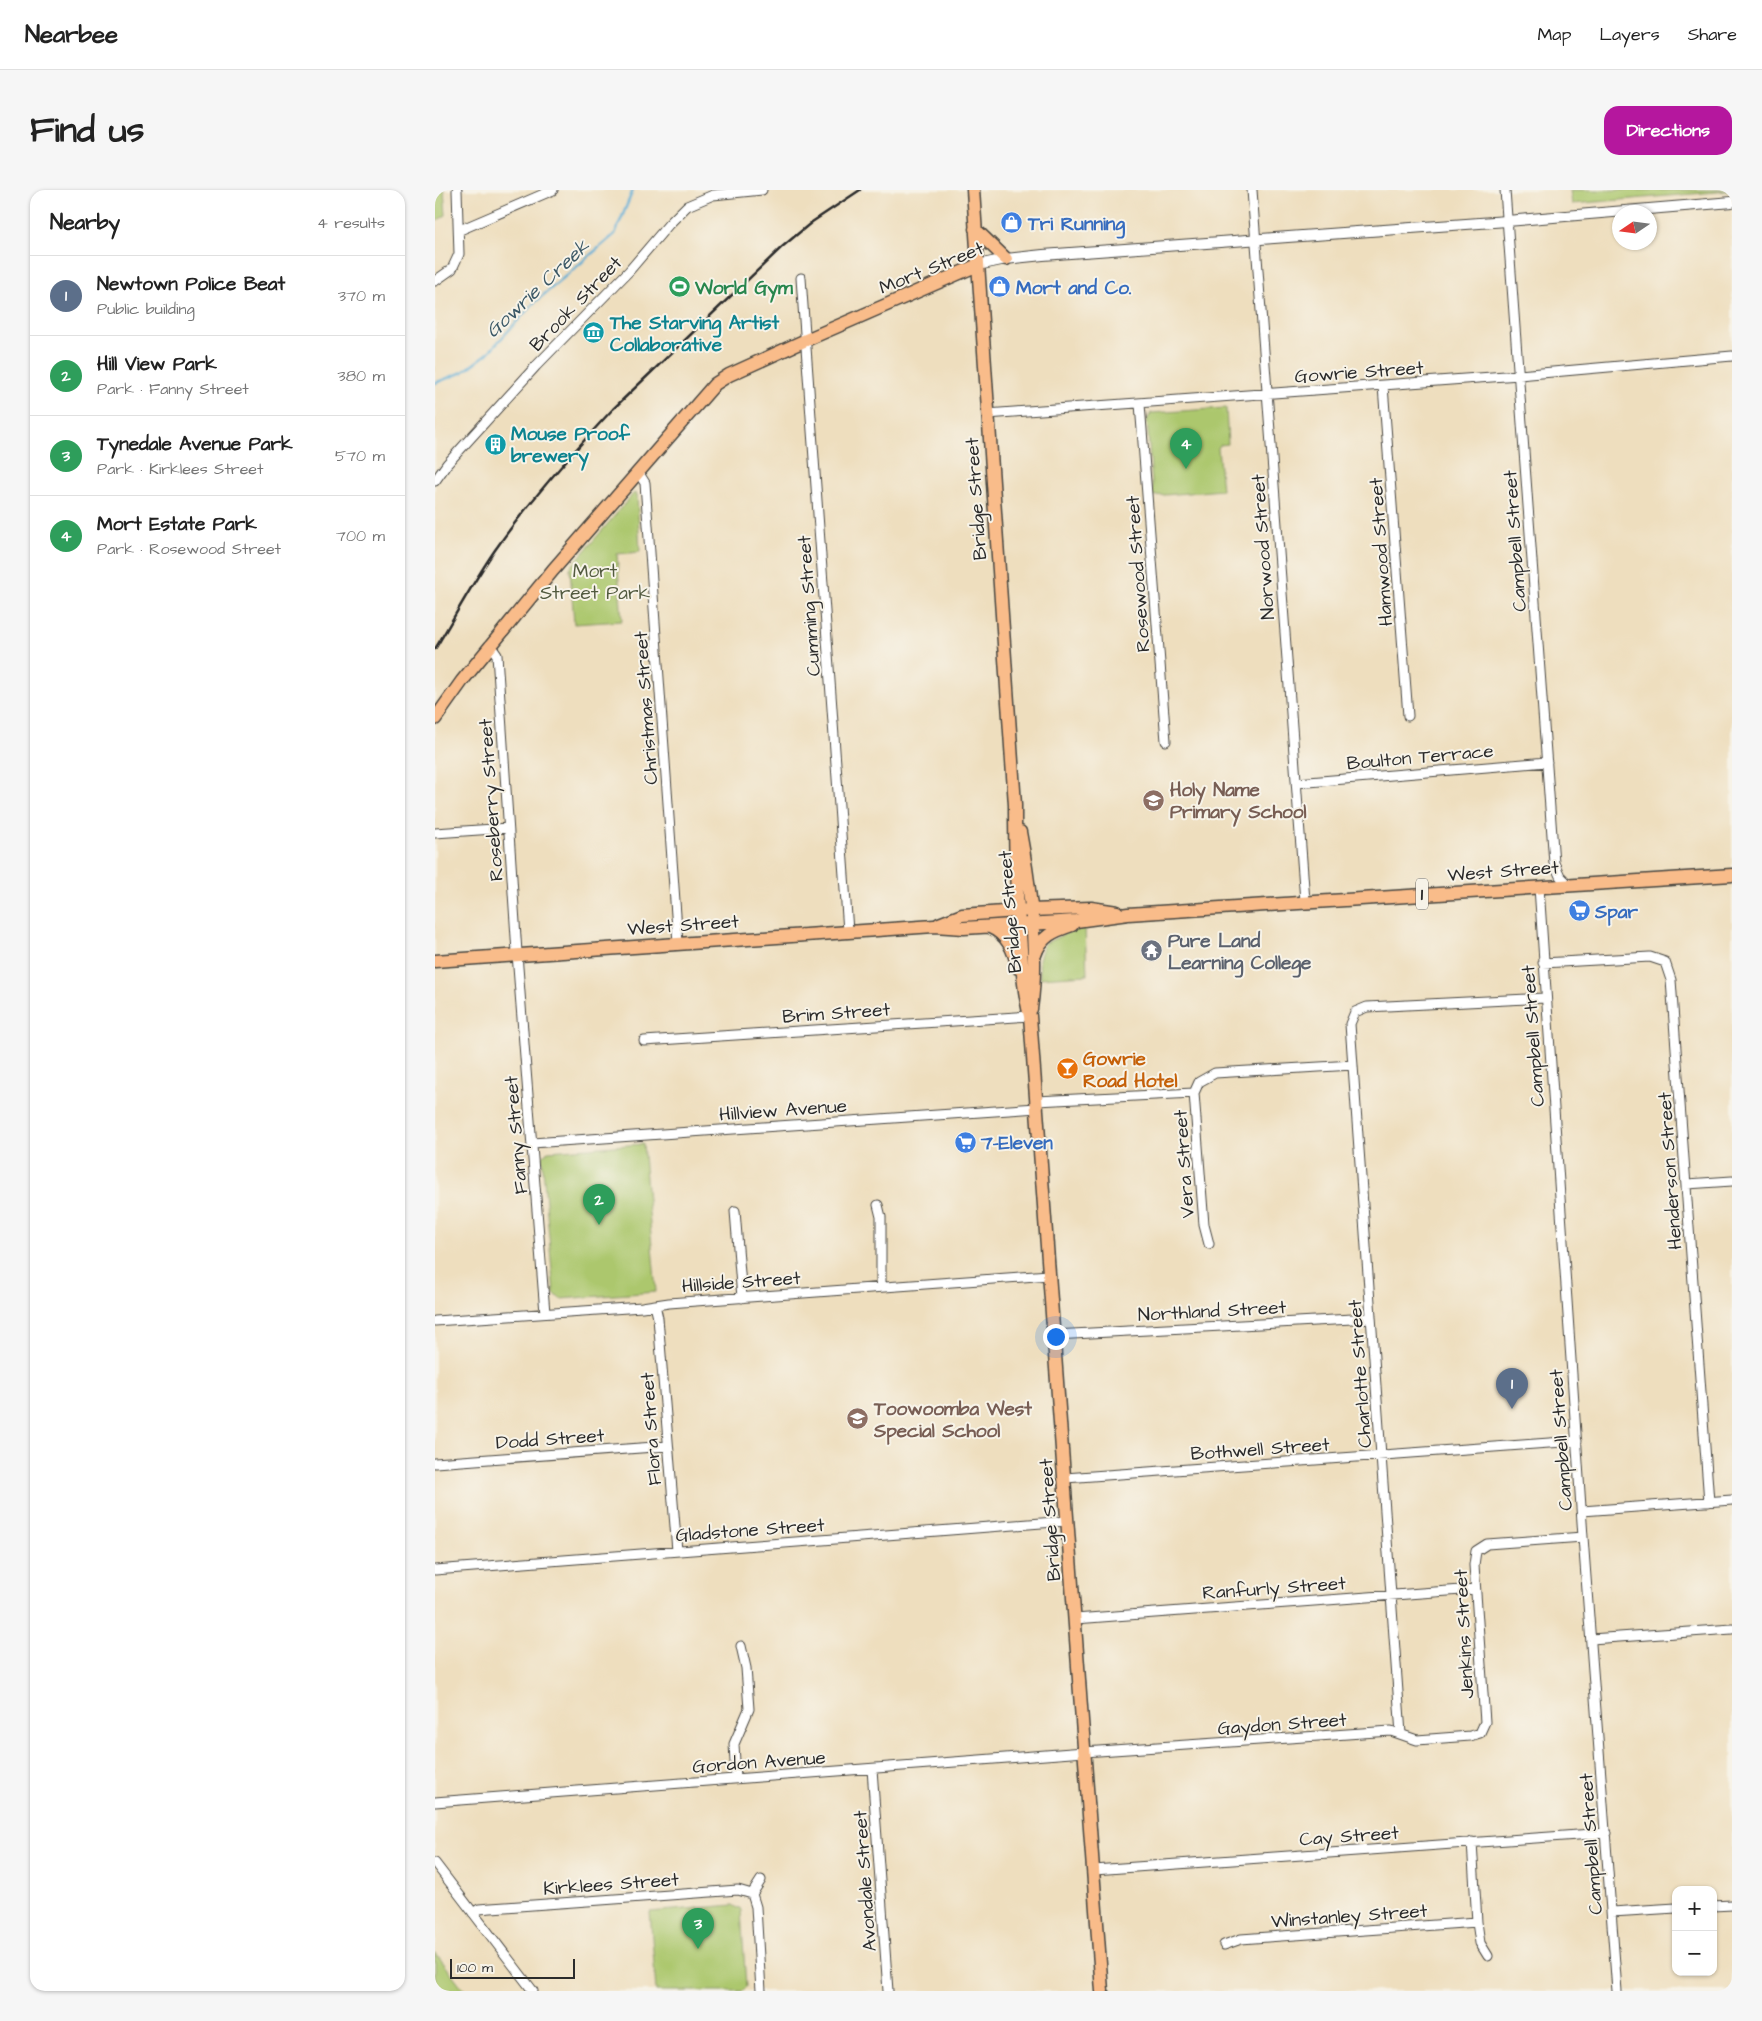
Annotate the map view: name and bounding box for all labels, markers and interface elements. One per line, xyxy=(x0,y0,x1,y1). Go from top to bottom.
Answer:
text: Nearbee xyxy=(25,18,118,52)
text: Map xyxy=(1537,22,1571,47)
text: Layers xyxy=(1599,22,1660,47)
text: Share xyxy=(1688,22,1737,47)
text: Find us xyxy=(30,106,144,155)
button: Directions xyxy=(1604,106,1732,155)
north arrow xyxy=(1612,205,1657,250)
text: Nearby xyxy=(50,208,120,237)
shop icon: Tri Running xyxy=(1000,211,1024,235)
place label: Tri Running xyxy=(1027,211,1125,239)
text: 4 results xyxy=(317,212,385,234)
water label: Gowrie Creek xyxy=(479,233,596,344)
street label: Mort Street xyxy=(875,235,988,302)
street label: Brook Street xyxy=(524,250,629,358)
text: Newtown Police Beat xyxy=(97,271,285,298)
sports icon: World Gym xyxy=(667,275,691,299)
place label: World Gym xyxy=(694,275,794,303)
shop icon: Mort and Co. xyxy=(988,275,1012,299)
place label: Mort and Co. xyxy=(1016,275,1132,302)
text: 1 xyxy=(65,285,67,307)
text: 370 m xyxy=(338,285,385,307)
text: Public building xyxy=(97,298,195,320)
place label: The Starving Artist Collaborative xyxy=(609,310,780,359)
museum icon: The Starving Artist Collaborative xyxy=(582,321,606,345)
text: Hill View Park xyxy=(97,351,217,378)
street label: Gowrie Street xyxy=(1294,355,1425,390)
text: 2 xyxy=(61,365,71,387)
text: 380 m xyxy=(338,365,385,387)
text: Park · Fanny Street xyxy=(97,378,249,400)
place label: Mouse Proof brewery xyxy=(511,421,630,471)
pin: 4 xyxy=(1170,428,1202,469)
text: Tynedale Avenue Park xyxy=(97,431,293,458)
building icon: Mouse Proof brewery xyxy=(483,432,507,456)
street label: Bridge Street xyxy=(959,436,995,561)
text: 3 xyxy=(62,445,70,467)
text: 570 m xyxy=(335,445,385,467)
text: Park · Kirklees Street xyxy=(97,458,263,480)
street label: Campbell Street xyxy=(1497,469,1534,612)
street label: Norwood Street xyxy=(1245,473,1282,621)
street label: Hamwood Street xyxy=(1363,476,1400,627)
street label: Rosewood Street xyxy=(1120,494,1157,653)
text: Mort Estate Park xyxy=(97,511,257,538)
text: 4 xyxy=(61,525,71,547)
text: 700 m xyxy=(336,525,385,547)
street label: Cumming Street xyxy=(791,534,829,677)
text: Park · Rosewood Street xyxy=(97,538,281,560)
park label: Mort Street Park xyxy=(540,558,650,607)
street label: Christmas Street xyxy=(628,630,665,785)
street label: Roseberry Street xyxy=(472,717,512,882)
street label: Boulton Terrace xyxy=(1346,738,1495,777)
place label: Holy Name Primary School xyxy=(1170,777,1306,827)
school or university icon: Holy Name Primary School xyxy=(1142,788,1166,812)
street label: Bridge Street xyxy=(992,849,1030,974)
street label: West Street xyxy=(1447,854,1560,889)
road number: 1 xyxy=(1416,879,1428,910)
supermarket icon: Spar xyxy=(1567,899,1591,923)
place label: Spar xyxy=(1594,899,1638,926)
street label: West Street xyxy=(627,908,740,943)
place label: Pure Land Learning College xyxy=(1168,928,1312,978)
temple icon: Pure Land Learning College xyxy=(1140,939,1164,963)
street label: Campbell Street xyxy=(1515,964,1552,1107)
street label: Brim Street xyxy=(781,996,891,1031)
place label: Gowrie Road Hotel xyxy=(1083,1046,1177,1095)
bar icon: Gowrie Road Hotel xyxy=(1055,1057,1079,1081)
street label: Fanny Street xyxy=(498,1074,536,1195)
street label: Henderson Street xyxy=(1652,1091,1689,1251)
street label: Hillview Avenue xyxy=(718,1093,848,1128)
street label: Vera Street xyxy=(1167,1108,1202,1219)
supermarket icon: 7-Eleven xyxy=(953,1130,977,1154)
place label: 7-Eleven xyxy=(980,1130,1053,1157)
pin: 2 xyxy=(583,1184,615,1225)
street label: Hillside Street xyxy=(681,1265,802,1300)
street label: Northland Street xyxy=(1137,1294,1287,1329)
street label: Charlotte Street xyxy=(1342,1299,1379,1449)
your location xyxy=(1043,1324,1069,1350)
pin: 1 xyxy=(1496,1368,1528,1409)
street label: Campbell Street xyxy=(1543,1368,1580,1511)
street label: Flora Street xyxy=(634,1371,669,1486)
place label: Toowoomba West Special School xyxy=(873,1396,1032,1445)
school or university icon: Toowoomba West Special School xyxy=(846,1407,870,1431)
street label: Dodd Street xyxy=(495,1422,606,1457)
street label: Bothwell Street xyxy=(1190,1431,1331,1468)
street label: Bridge Street xyxy=(1033,1457,1069,1582)
street label: Gladstone Street xyxy=(675,1512,826,1549)
street label: Jenkins Street xyxy=(1448,1568,1481,1699)
street label: Ranfurly Street xyxy=(1201,1570,1347,1608)
street label: Gaydon Street xyxy=(1217,1706,1348,1743)
street label: Gordon Avenue xyxy=(692,1744,827,1781)
street label: Campbell Street xyxy=(1573,1772,1610,1915)
street label: Avondale Street xyxy=(847,1809,884,1952)
street label: Cay Street xyxy=(1298,1820,1400,1854)
street label: Kirklees Street xyxy=(542,1866,680,1903)
map controls xyxy=(1672,1886,1717,1976)
button: + xyxy=(1672,1886,1717,1931)
street label: Winstanley Street xyxy=(1270,1898,1429,1936)
pin: 3 xyxy=(682,1908,714,1949)
button: − xyxy=(1672,1931,1717,1976)
scale bar xyxy=(450,1956,575,1979)
text: 100 m xyxy=(457,1958,493,1978)

